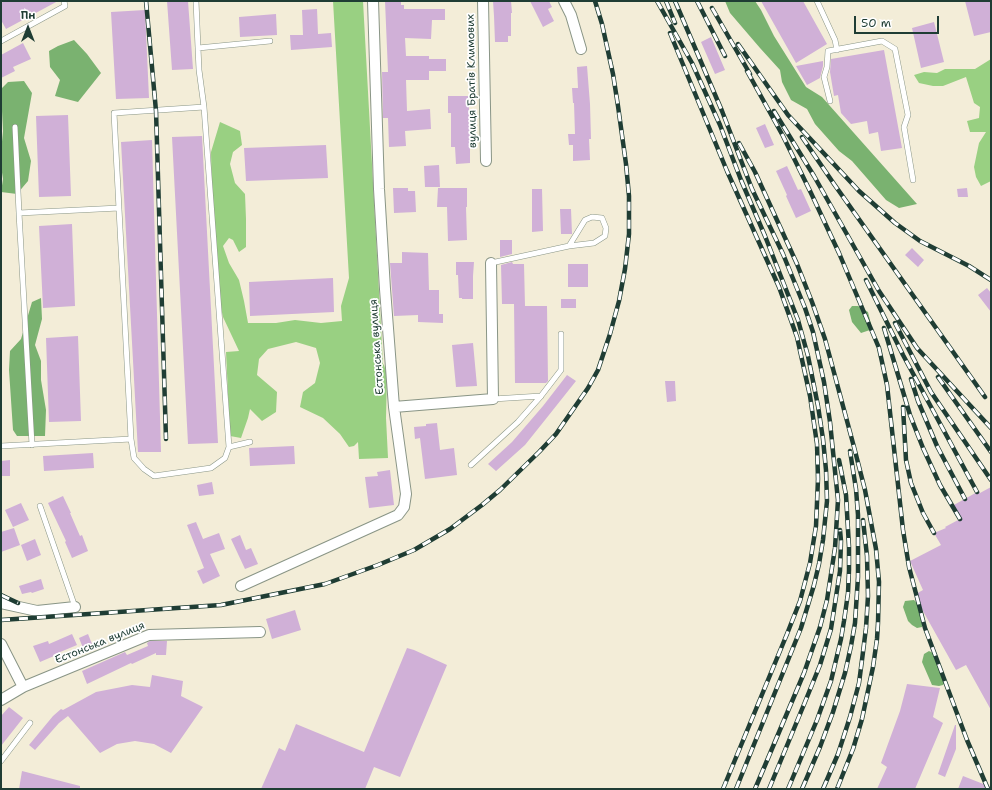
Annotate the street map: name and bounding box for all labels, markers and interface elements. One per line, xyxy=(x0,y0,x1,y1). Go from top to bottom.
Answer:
north arrow xyxy=(8,8,48,48)
text: Пн xyxy=(21,8,35,23)
scale bar xyxy=(856,8,941,34)
street label: вулиця Братів Климових xyxy=(464,14,480,148)
text: 50 m xyxy=(861,15,891,31)
street label: Естонська вулиця xyxy=(367,299,387,395)
street label: Естонська вулиця xyxy=(53,619,147,667)

